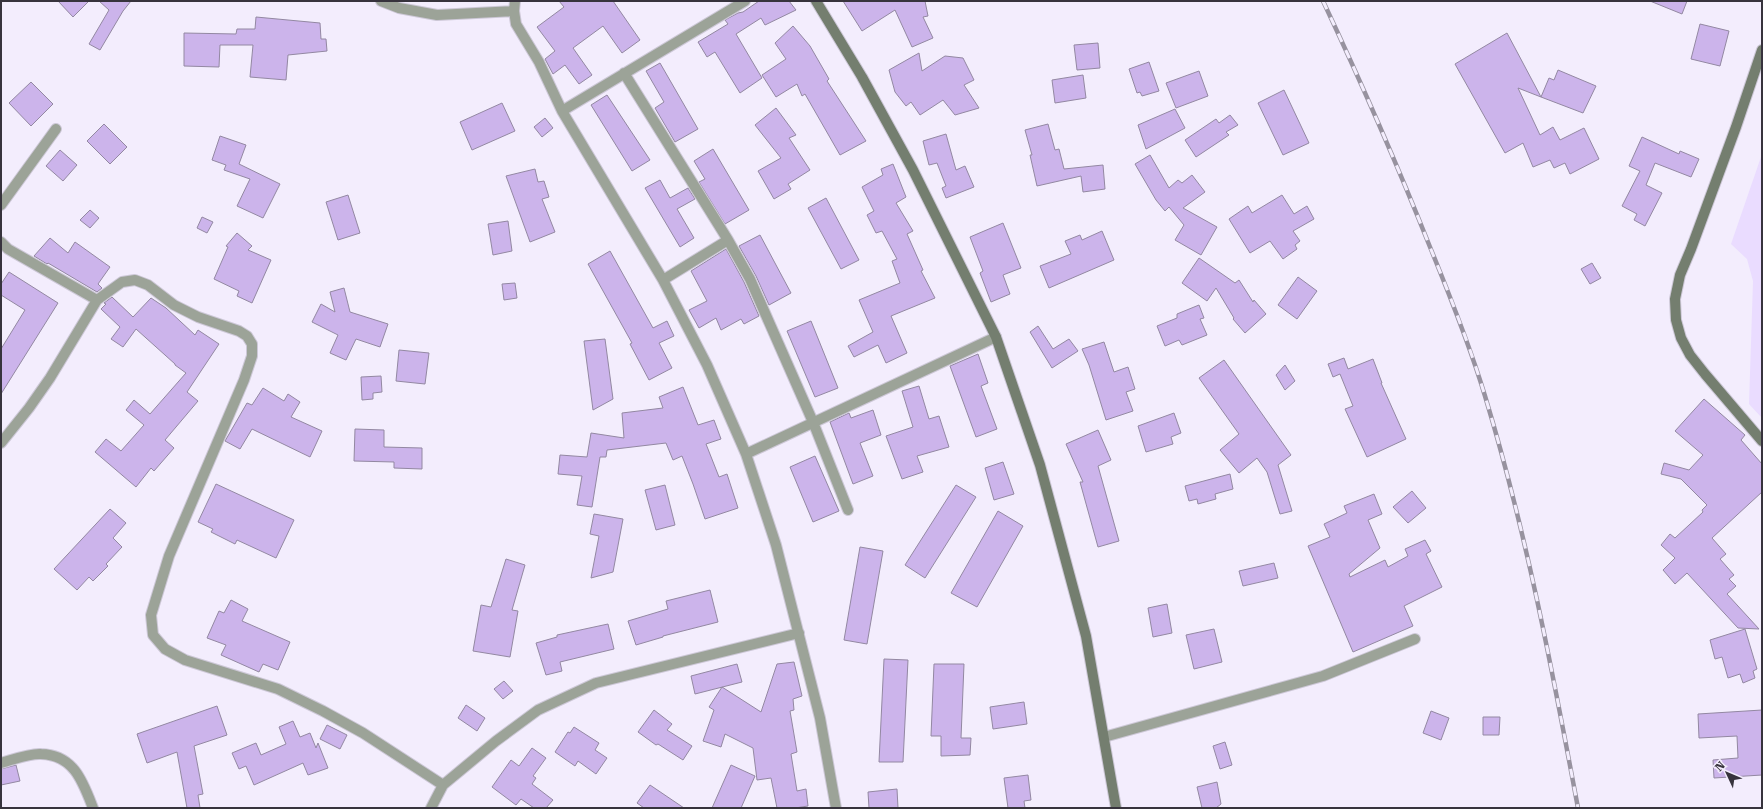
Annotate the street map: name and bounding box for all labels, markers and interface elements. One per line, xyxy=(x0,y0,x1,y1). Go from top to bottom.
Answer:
north arrow xyxy=(1707,753,1747,793)
text: N xyxy=(1713,758,1728,774)

